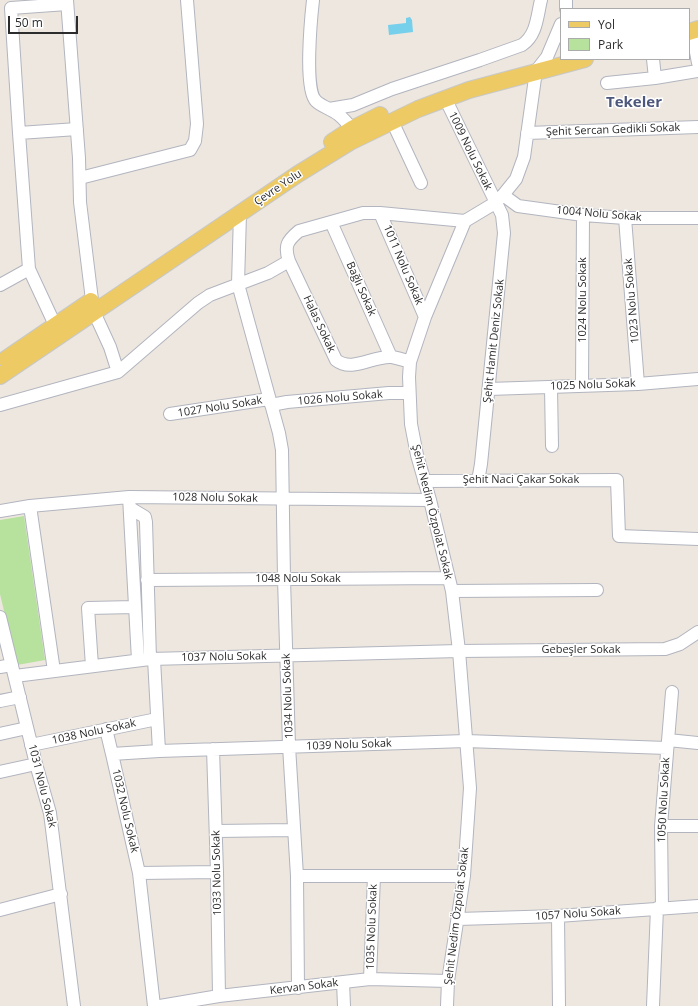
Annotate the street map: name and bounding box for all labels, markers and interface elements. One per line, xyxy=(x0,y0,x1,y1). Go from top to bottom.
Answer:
scale bar xyxy=(10,8,80,34)
legend xyxy=(560,8,690,60)
text: 50 m xyxy=(15,14,43,31)
text: Yol xyxy=(598,16,615,33)
text: Park xyxy=(598,36,623,53)
district label: Tekeler xyxy=(606,94,662,112)
street label: 1009 Nolu Sokak xyxy=(445,110,495,192)
street label: Şehit Sercan Gedikli Sokak xyxy=(546,121,680,139)
street label: Çevre Yolu xyxy=(252,167,304,209)
street label: 1004 Nolu Sokak xyxy=(556,204,642,224)
street label: 1011 Nolu Sokak xyxy=(380,223,426,307)
street label: 1024 Nolu Sokak xyxy=(576,257,590,343)
street label: 1023 Nolu Sokak xyxy=(622,258,642,344)
street label: Bağlı Sokak xyxy=(343,260,379,318)
street label: Şehit Hamit Deniz Sokak xyxy=(481,278,507,404)
street label: Halas Sokak xyxy=(300,293,338,355)
street label: 1025 Nolu Sokak xyxy=(550,377,636,393)
street label: 1026 Nolu Sokak xyxy=(297,388,383,408)
street label: 1027 Nolu Sokak xyxy=(177,394,263,420)
street label: Şehit Nedim Özpolat Sokak xyxy=(409,443,455,581)
street label: Şehit Naci Çakar Sokak xyxy=(463,473,579,487)
street label: 1028 Nolu Sokak xyxy=(172,491,258,505)
street label: 1048 Nolu Sokak xyxy=(255,572,341,586)
street label: Gebeşler Sokak xyxy=(542,643,620,657)
street label: 1037 Nolu Sokak xyxy=(181,650,267,664)
street label: 1034 Nolu Sokak xyxy=(280,653,296,739)
street label: 1038 Nolu Sokak xyxy=(51,717,137,747)
street label: 1039 Nolu Sokak xyxy=(306,737,392,753)
street label: 1031 Nolu Sokak xyxy=(25,743,59,829)
street label: 1050 Nolu Sokak xyxy=(655,757,673,843)
street label: 1032 Nolu Sokak xyxy=(109,768,141,854)
street label: 1033 Nolu Sokak xyxy=(210,830,224,916)
street label: Şehit Nedim Özpolat Sokak xyxy=(442,846,472,986)
street label: 1035 Nolu Sokak xyxy=(364,884,380,970)
street label: 1057 Nolu Sokak xyxy=(535,904,621,924)
street label: Kervan Sokak xyxy=(269,976,339,998)

